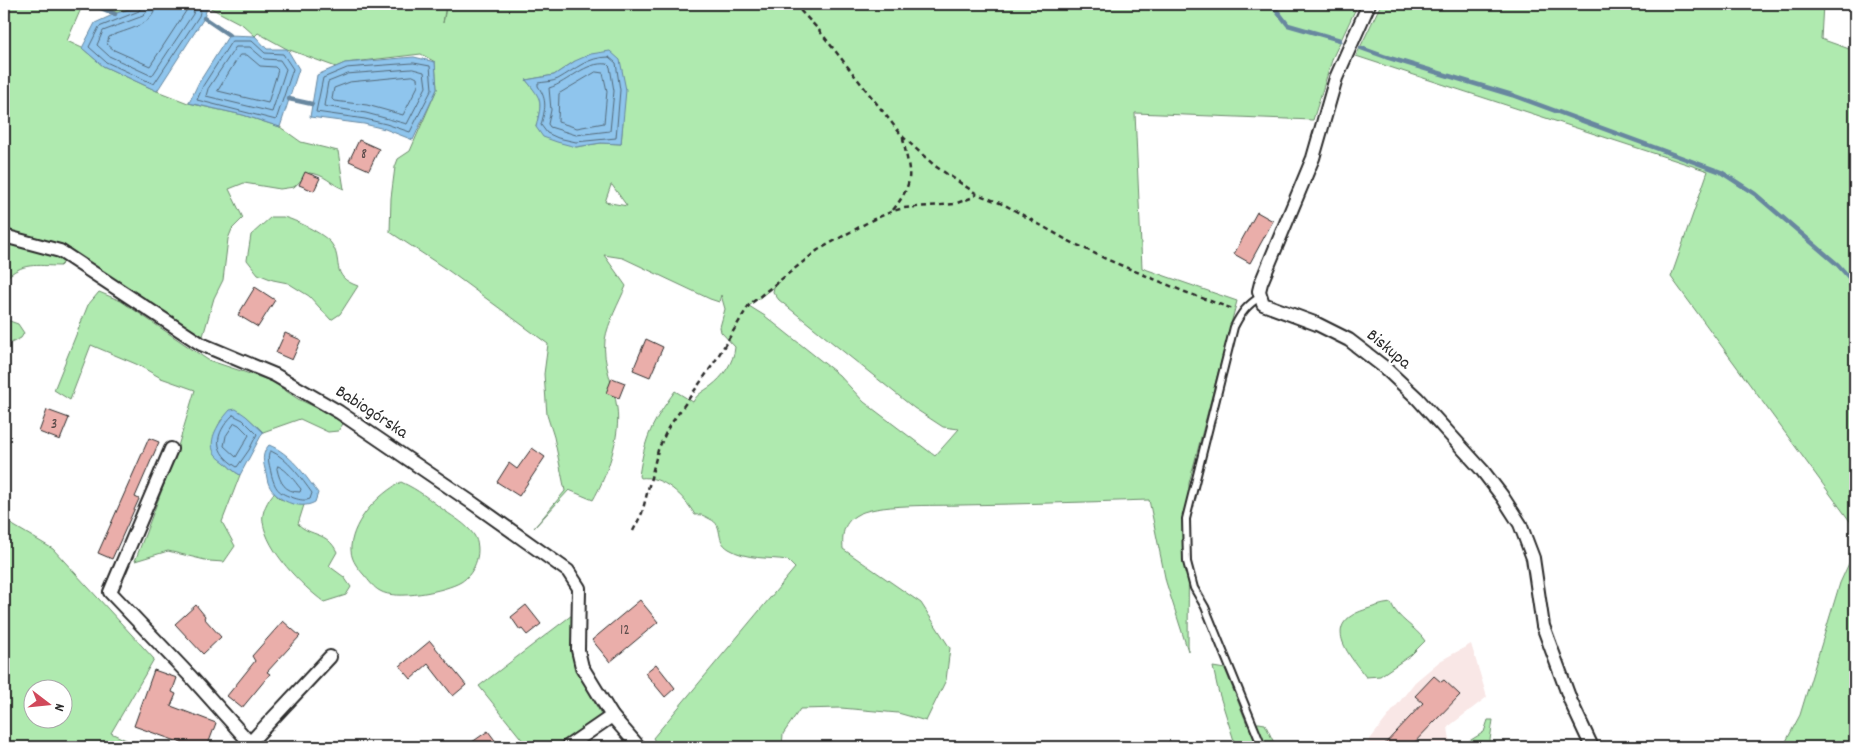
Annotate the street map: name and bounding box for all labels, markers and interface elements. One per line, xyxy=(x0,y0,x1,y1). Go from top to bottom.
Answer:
house number: 8 xyxy=(361,144,367,166)
street label: Biskupa xyxy=(1360,324,1416,376)
street label: Babiogórska xyxy=(330,380,413,446)
house number: 3 xyxy=(51,414,57,436)
house number: 12 xyxy=(620,620,630,642)
north arrow xyxy=(22,678,72,728)
text: N xyxy=(48,701,69,713)

